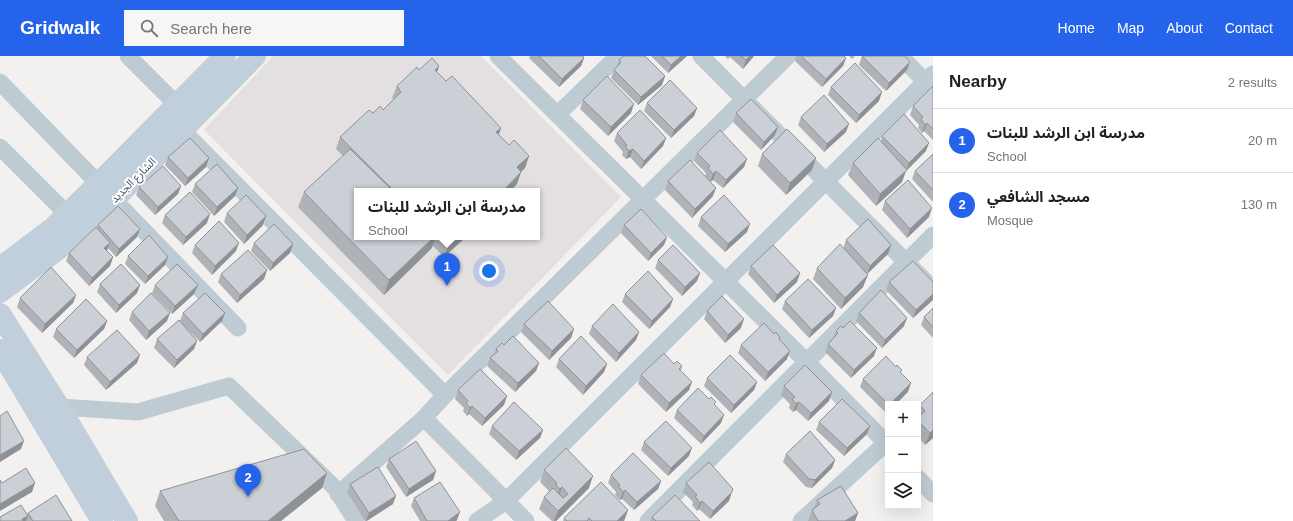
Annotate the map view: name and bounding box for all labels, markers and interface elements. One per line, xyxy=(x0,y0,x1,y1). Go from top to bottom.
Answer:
search box xyxy=(124,10,404,46)
text: Gridwalk xyxy=(20,17,100,38)
icon: search xyxy=(138,17,160,39)
text: Search here xyxy=(170,20,252,37)
text: Home xyxy=(1058,20,1095,36)
text: Map xyxy=(1117,20,1144,36)
text: About xyxy=(1166,20,1203,36)
text: Contact xyxy=(1225,20,1273,36)
text: Nearby xyxy=(949,72,1007,91)
text: 2 results xyxy=(1228,75,1277,90)
text: مدرسة ابن الرشد للبنات xyxy=(987,124,1145,141)
text: 1 xyxy=(958,133,966,148)
text: 20 m xyxy=(1248,133,1277,148)
text: School xyxy=(987,149,1027,164)
street label: الشارع الجديد xyxy=(108,155,159,206)
popup xyxy=(354,188,540,240)
text: مسجد الشافعي xyxy=(987,188,1090,205)
text: 2 xyxy=(958,197,966,212)
text: 130 m xyxy=(1241,197,1277,212)
text: مدرسة ابن الرشد للبنات xyxy=(368,198,526,215)
text: Mosque xyxy=(987,213,1033,228)
text: School xyxy=(368,223,408,238)
pin: 1 xyxy=(434,253,460,286)
your location xyxy=(479,261,499,281)
map controls xyxy=(885,401,921,509)
button: + xyxy=(885,401,921,437)
button: − xyxy=(885,437,921,473)
pin: 2 xyxy=(235,464,261,497)
button: layers xyxy=(885,473,921,509)

